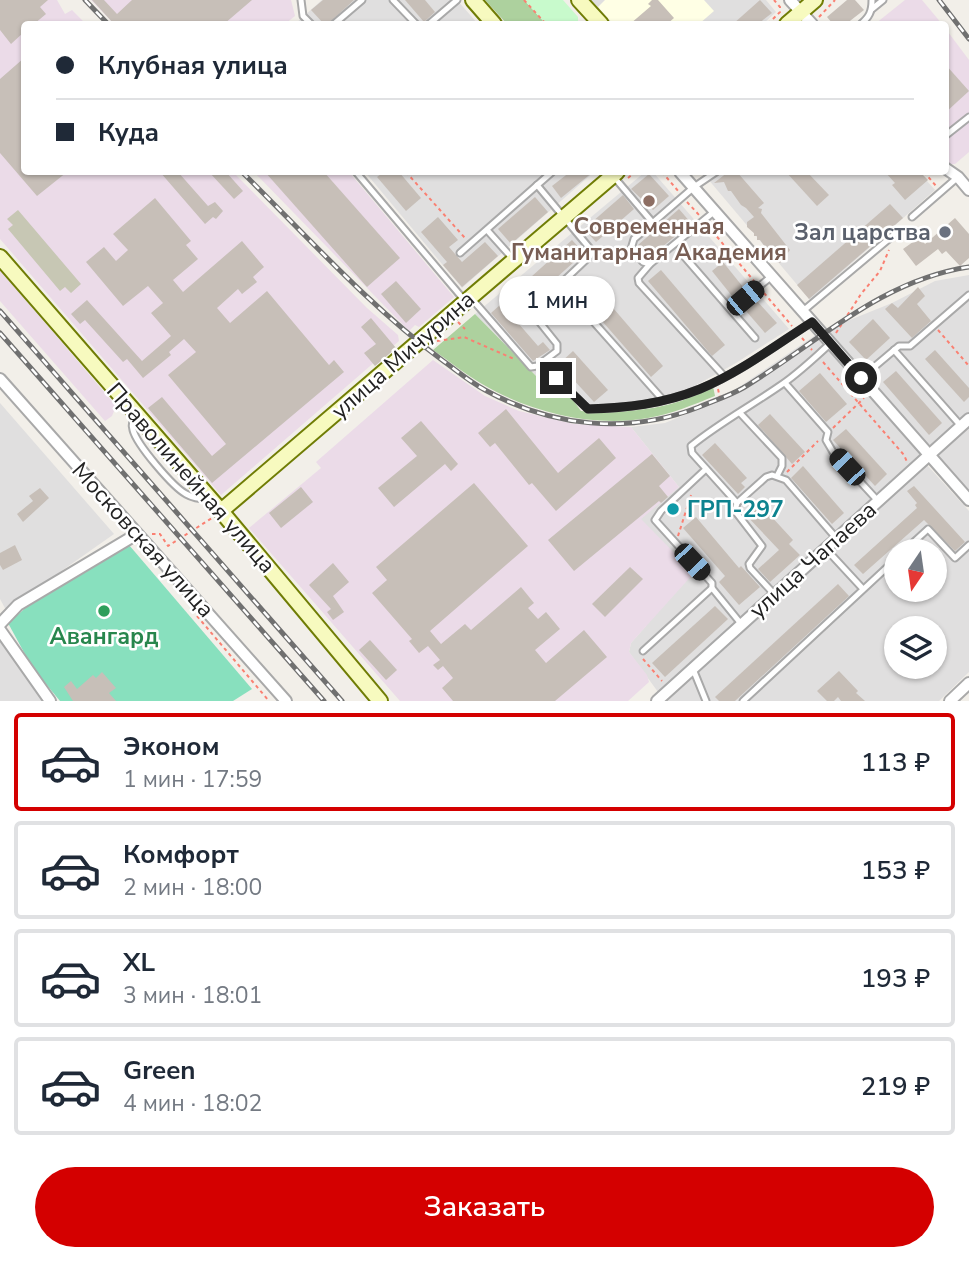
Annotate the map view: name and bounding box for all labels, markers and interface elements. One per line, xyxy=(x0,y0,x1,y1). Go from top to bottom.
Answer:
text: Клубная улица xyxy=(98,48,288,83)
text: Куда xyxy=(98,115,159,150)
marker: Современная Гуманитарная Академия xyxy=(641,193,657,209)
place label: Современная Гуманитарная Академия xyxy=(511,211,787,268)
place label: Зал царства xyxy=(794,217,931,248)
marker: Зал царства xyxy=(937,224,953,240)
callout: 1 мин xyxy=(498,276,614,326)
car xyxy=(723,276,768,320)
street label: улица Мичурина xyxy=(325,284,481,426)
text: 1 мин xyxy=(526,285,588,316)
route end xyxy=(540,362,572,394)
route start xyxy=(845,362,877,394)
street label: Праволинейная улица xyxy=(100,376,282,580)
car xyxy=(825,444,870,490)
street label: Московская улица xyxy=(65,456,221,624)
place label: ГРП-297 xyxy=(687,494,784,525)
street label: улица Чапаева xyxy=(743,495,883,625)
marker: ГРП-297 xyxy=(665,501,681,517)
car xyxy=(670,539,715,585)
north arrow xyxy=(884,539,947,602)
map controls xyxy=(884,539,947,679)
marker: Авангард xyxy=(96,603,112,619)
button: layers xyxy=(884,616,947,679)
place label: Авангард xyxy=(50,621,158,652)
text: Эконом xyxy=(123,729,220,764)
icon: car xyxy=(39,731,102,794)
text: 113 ₽ xyxy=(861,745,930,780)
text: 1 мин · 17:59 xyxy=(123,764,262,795)
text: Комфорт xyxy=(123,837,239,872)
icon: car xyxy=(39,839,102,902)
text: 153 ₽ xyxy=(861,853,930,888)
text: 2 мин · 18:00 xyxy=(123,872,262,903)
text: XL xyxy=(123,945,155,980)
icon: car xyxy=(39,947,102,1010)
text: 193 ₽ xyxy=(861,961,930,996)
text: 3 мин · 18:01 xyxy=(123,980,262,1011)
text: Green xyxy=(123,1053,196,1088)
icon: car xyxy=(39,1055,102,1118)
text: 219 ₽ xyxy=(861,1069,930,1104)
text: 4 мин · 18:02 xyxy=(123,1088,262,1119)
button: Заказать xyxy=(35,1167,934,1247)

